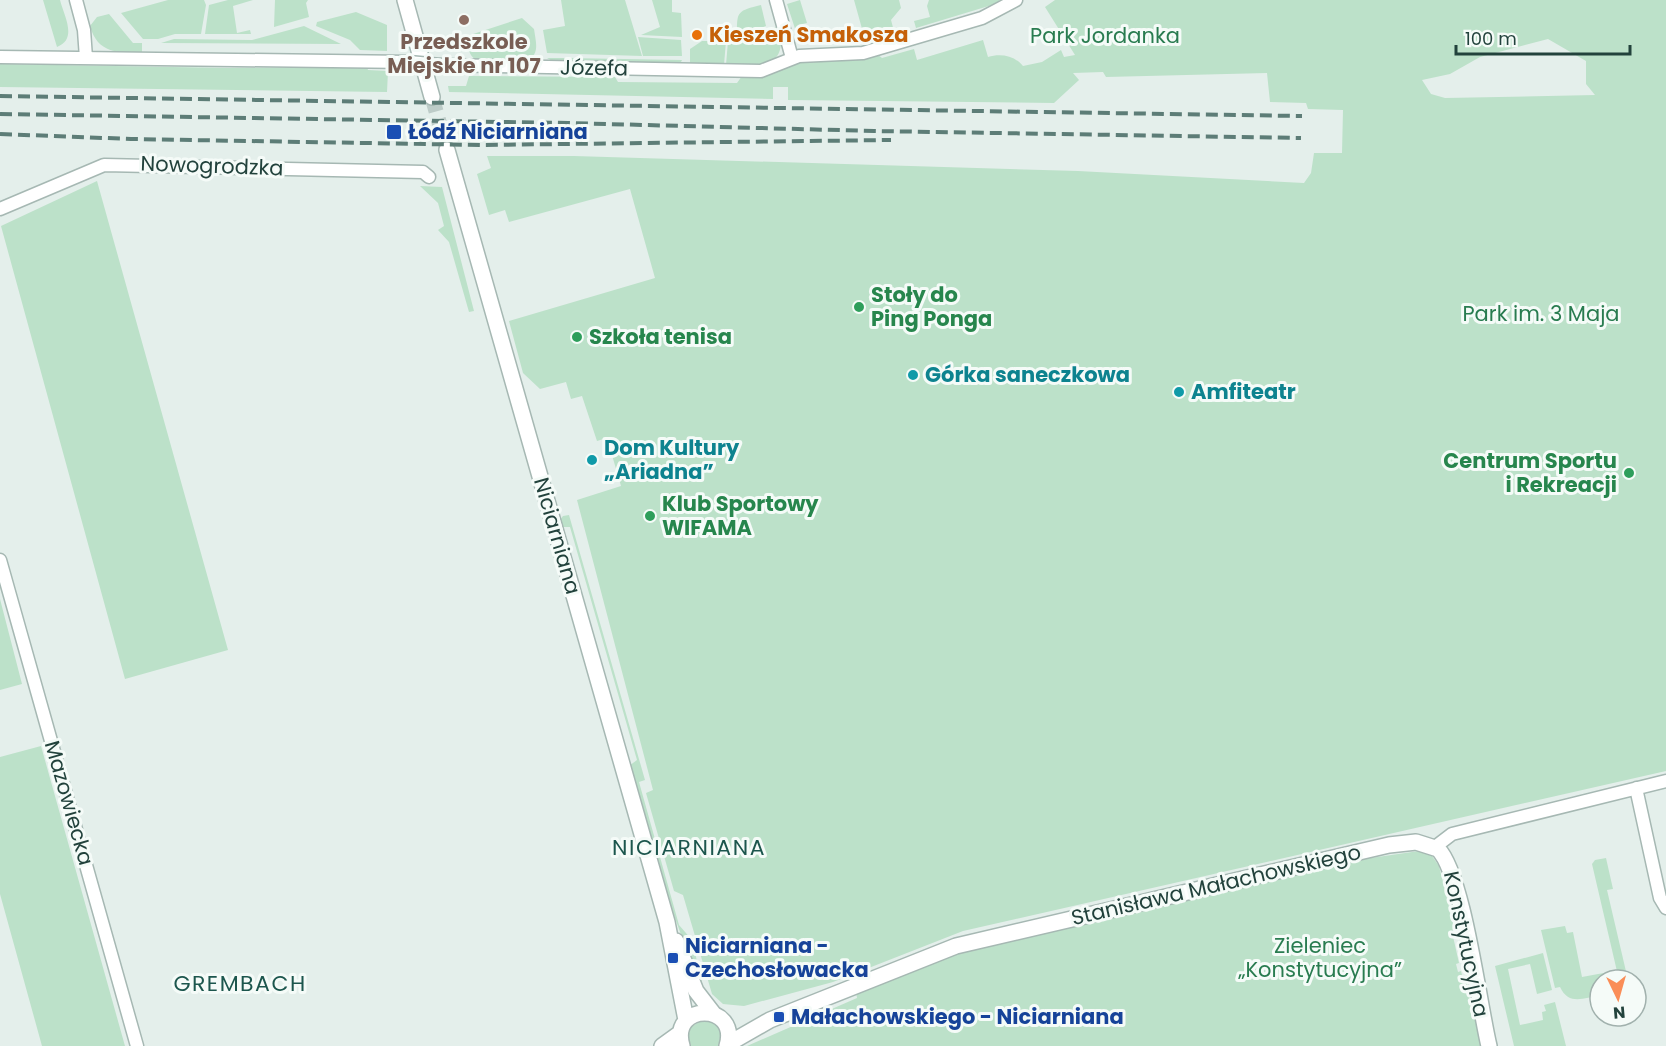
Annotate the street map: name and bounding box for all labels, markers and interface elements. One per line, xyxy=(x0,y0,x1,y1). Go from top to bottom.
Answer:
marker: Przedszkole Miejskie nr 107 xyxy=(457,13,471,27)
scale bar xyxy=(1456,18,1630,56)
place label: Kieszeń Smakosza xyxy=(709,20,909,49)
park label: Park Jordanka xyxy=(1030,21,1180,50)
text: 100 m xyxy=(1465,26,1517,51)
place label: Przedszkole Miejskie nr 107 xyxy=(387,27,541,80)
marker: Kieszeń Smakosza xyxy=(690,28,704,42)
street label: Józefa xyxy=(560,52,628,83)
place label: Łódź Niciarniana xyxy=(408,117,588,146)
marker: Łódź Niciarniana xyxy=(385,123,403,141)
street label: Nowogrodzka xyxy=(140,149,284,182)
place label: Stoły do Ping Ponga xyxy=(871,280,992,333)
park label: Park im. 3 Maja xyxy=(1462,299,1620,328)
marker: Stoły do Ping Ponga xyxy=(852,300,866,314)
place label: Szkoła tenisa xyxy=(589,322,732,351)
marker: Szkoła tenisa xyxy=(570,330,584,344)
place label: Górka saneczkowa xyxy=(925,360,1130,389)
marker: Górka saneczkowa xyxy=(906,368,920,382)
place label: Amfiteatr xyxy=(1191,377,1296,406)
marker: Amfiteatr xyxy=(1172,385,1186,399)
place label: Dom Kultury „Ariadna” xyxy=(604,433,740,486)
place label: Centrum Sportu i Rekreacji xyxy=(1443,446,1617,499)
marker: Dom Kultury „Ariadna” xyxy=(585,453,599,467)
marker: Centrum Sportu i Rekreacji xyxy=(1622,466,1636,480)
street label: Niciarniana xyxy=(527,474,588,598)
place label: Klub Sportowy WIFAMA xyxy=(662,489,819,542)
marker: Klub Sportowy WIFAMA xyxy=(643,509,657,523)
street label: Mazowiecka xyxy=(38,737,101,869)
district label: NICIARNIANA xyxy=(612,832,766,863)
street label: Stanisława Małachowskiego xyxy=(1068,837,1364,932)
street label: Konstytucyjna xyxy=(1437,868,1496,1019)
place label: Niciarniana - Czechosłowacka xyxy=(685,931,869,984)
park label: Zieleniec „Konstytucyjna” xyxy=(1237,931,1402,984)
marker: Niciarniana - Czechosłowacka xyxy=(666,951,680,965)
district label: GREMBACH xyxy=(173,968,307,999)
north arrow xyxy=(1588,968,1648,1028)
text: N xyxy=(1612,1000,1626,1024)
place label: Małachowskiego - Niciarniana xyxy=(791,1002,1124,1031)
marker: Małachowskiego - Niciarniana xyxy=(772,1010,786,1024)

